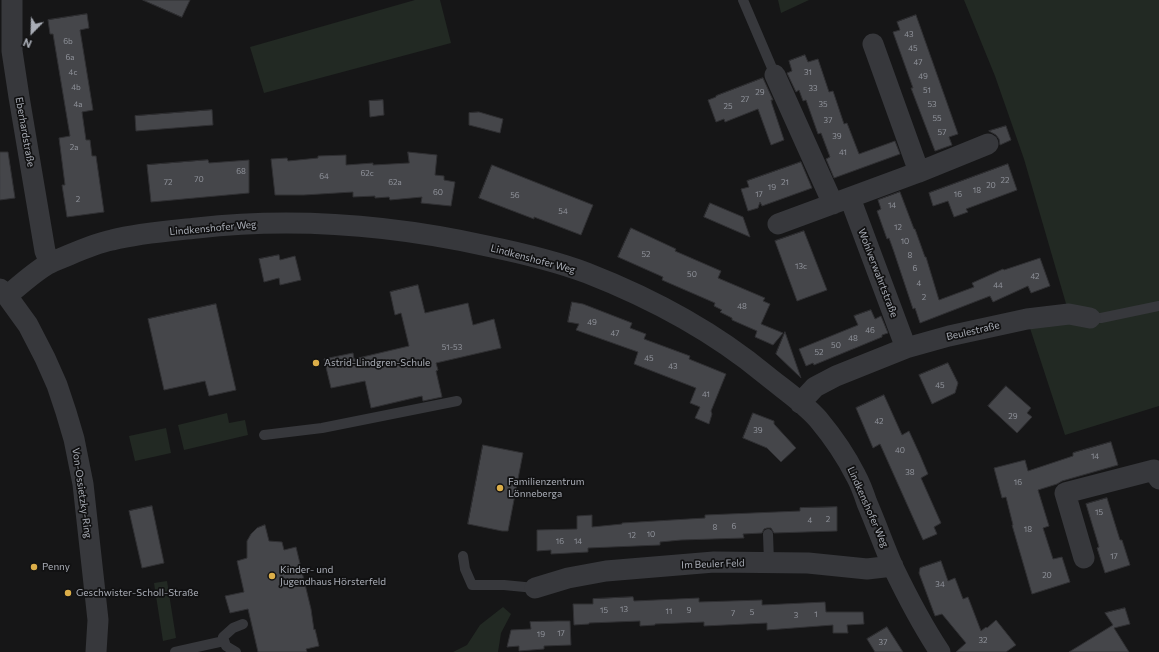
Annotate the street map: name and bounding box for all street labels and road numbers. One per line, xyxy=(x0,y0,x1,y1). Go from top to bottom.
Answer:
street label: Eberhardstraße xyxy=(13,96,37,168)
street label: Lindkenshofer Weg xyxy=(169,218,257,238)
street label: Wohlverwahrtstraße xyxy=(856,227,900,319)
street label: Lindkenshofer Weg xyxy=(489,242,577,276)
street label: Beulestraße xyxy=(945,319,1001,343)
street label: Von-Ossietzky-Ring xyxy=(70,447,94,539)
street label: Lindkenshofer Weg xyxy=(845,465,891,549)
street label: Im Beuler Feld xyxy=(681,557,745,571)

